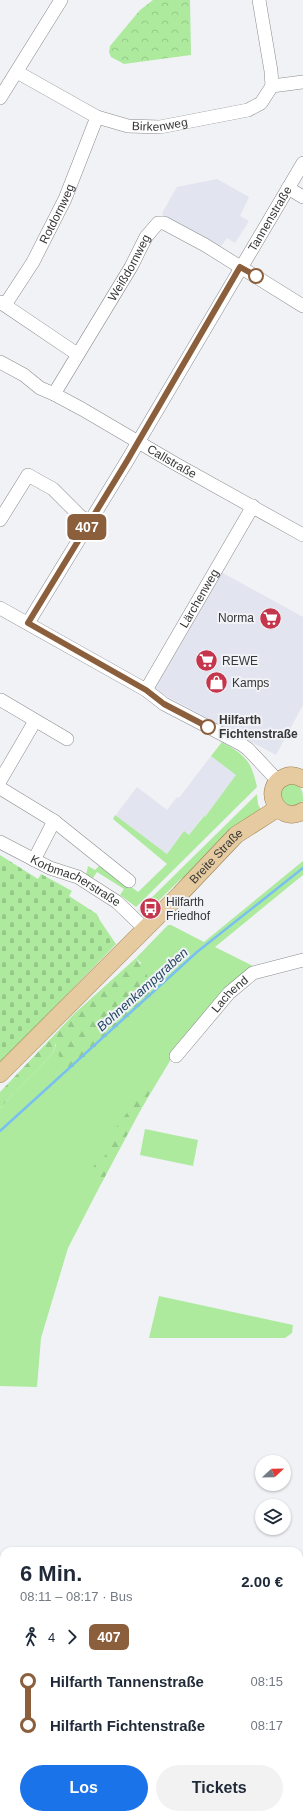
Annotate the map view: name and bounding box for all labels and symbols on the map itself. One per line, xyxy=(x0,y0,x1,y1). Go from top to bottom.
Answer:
street label: Birkenweg xyxy=(132,115,189,134)
street label: Rotdornweg xyxy=(36,182,77,246)
street label: Tannenstraße xyxy=(245,183,295,254)
street label: Weißdornweg xyxy=(105,232,153,304)
unlabelled marker xyxy=(248,268,264,284)
street label: Callstraße xyxy=(145,442,199,481)
line badge: 407 xyxy=(64,514,110,540)
street label: Lärchenweg xyxy=(177,567,222,630)
supermarket icon: Norma xyxy=(257,605,283,631)
place label: Norma xyxy=(218,611,254,625)
supermarket icon: REWE xyxy=(193,648,219,674)
place label: REWE xyxy=(222,654,258,668)
shop icon: Kamps xyxy=(204,670,230,696)
place label: Kamps xyxy=(232,676,269,690)
place label: Hilfarth Fichtenstraße xyxy=(219,713,298,741)
marker: Hilfarth Fichtenstraße xyxy=(200,719,216,735)
street label: Breite Straße xyxy=(187,825,246,886)
street label: Korbmacherstraße xyxy=(28,852,123,910)
place label: Hilfarth Friedhof xyxy=(166,895,211,923)
bus stop icon: Hilfarth Friedhof xyxy=(138,896,164,922)
water label: Bohnenkampgraben xyxy=(94,945,191,1034)
street label: Lachend xyxy=(209,973,251,1015)
north arrow xyxy=(255,1455,291,1491)

